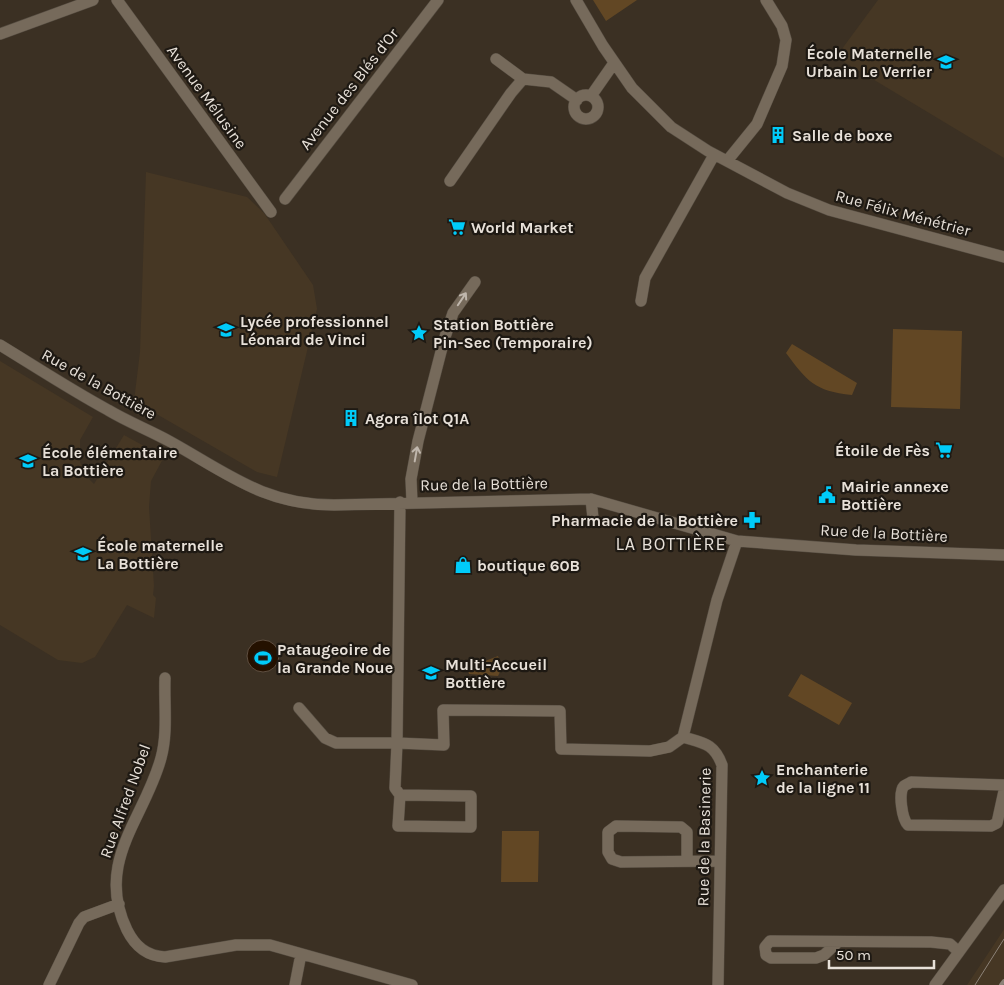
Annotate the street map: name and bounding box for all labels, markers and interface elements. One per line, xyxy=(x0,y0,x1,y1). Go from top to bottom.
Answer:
street label: Avenue des Blés d'Or xyxy=(296,24,402,154)
street label: Avenue Mélusine xyxy=(163,41,251,153)
place label: École Maternelle Urbain Le Verrier xyxy=(806,44,933,81)
school or university icon: École Maternelle Urbain Le Verrier xyxy=(936,52,956,72)
building icon: Salle de boxe xyxy=(768,125,788,145)
place label: Salle de boxe xyxy=(792,126,892,145)
street label: Rue Félix Ménétrier xyxy=(833,186,973,240)
supermarket icon: World Market xyxy=(447,217,467,237)
place label: World Market xyxy=(471,218,573,237)
one-way arrow xyxy=(457,292,467,306)
place label: Lycée professionnel Léonard de Vinci xyxy=(240,312,389,349)
place label: Station Bottière Pin-Sec (Temporaire) xyxy=(433,315,593,352)
school or university icon: Lycée professionnel Léonard de Vinci xyxy=(216,320,236,340)
place icon: Station Bottière Pin-Sec (Temporaire) xyxy=(409,323,429,343)
street label: Rue de la Bottière xyxy=(39,345,159,423)
building icon: Agora îlot Q1A xyxy=(341,408,361,428)
place label: Agora îlot Q1A xyxy=(365,409,469,428)
supermarket icon: Étoile de Fès xyxy=(934,440,954,460)
place label: Étoile de Fès xyxy=(835,441,930,460)
place label: École élémentaire La Bottière xyxy=(42,443,177,480)
one-way arrow xyxy=(411,446,421,462)
school or university icon: École élémentaire La Bottière xyxy=(18,451,38,471)
street label: Rue de la Bottière xyxy=(420,473,548,495)
place label: Mairie annexe Bottière xyxy=(841,477,949,514)
public building icon: Mairie annexe Bottière xyxy=(817,485,837,505)
pharmacy icon: Pharmacie de la Bottière xyxy=(742,510,762,530)
place label: Pharmacie de la Bottière xyxy=(551,511,738,530)
street label: Rue de la Bottière xyxy=(820,520,948,546)
district label: LA BOTTIÈRE xyxy=(615,532,727,555)
place label: École maternelle La Bottière xyxy=(97,536,224,573)
school or university icon: École maternelle La Bottière xyxy=(73,544,93,564)
shop icon: boutique 60B xyxy=(453,555,473,575)
place label: boutique 60B xyxy=(477,556,580,575)
place label: Pataugeoire de la Grande Noue xyxy=(277,640,393,677)
sports icon: Pataugeoire de la Grande Noue xyxy=(253,648,273,668)
place label: Multi-Accueil Bottière xyxy=(445,655,547,692)
school or university icon: Multi-Accueil Bottière xyxy=(421,663,441,683)
street label: Rue Alfred Nobel xyxy=(96,741,154,861)
place label: Enchanterie de la ligne 11 xyxy=(776,760,870,797)
street label: Rue de la Basinerie xyxy=(693,768,715,906)
place icon: Enchanterie de la ligne 11 xyxy=(752,768,772,788)
scale bar xyxy=(829,938,934,970)
text: 50 m xyxy=(836,946,871,964)

